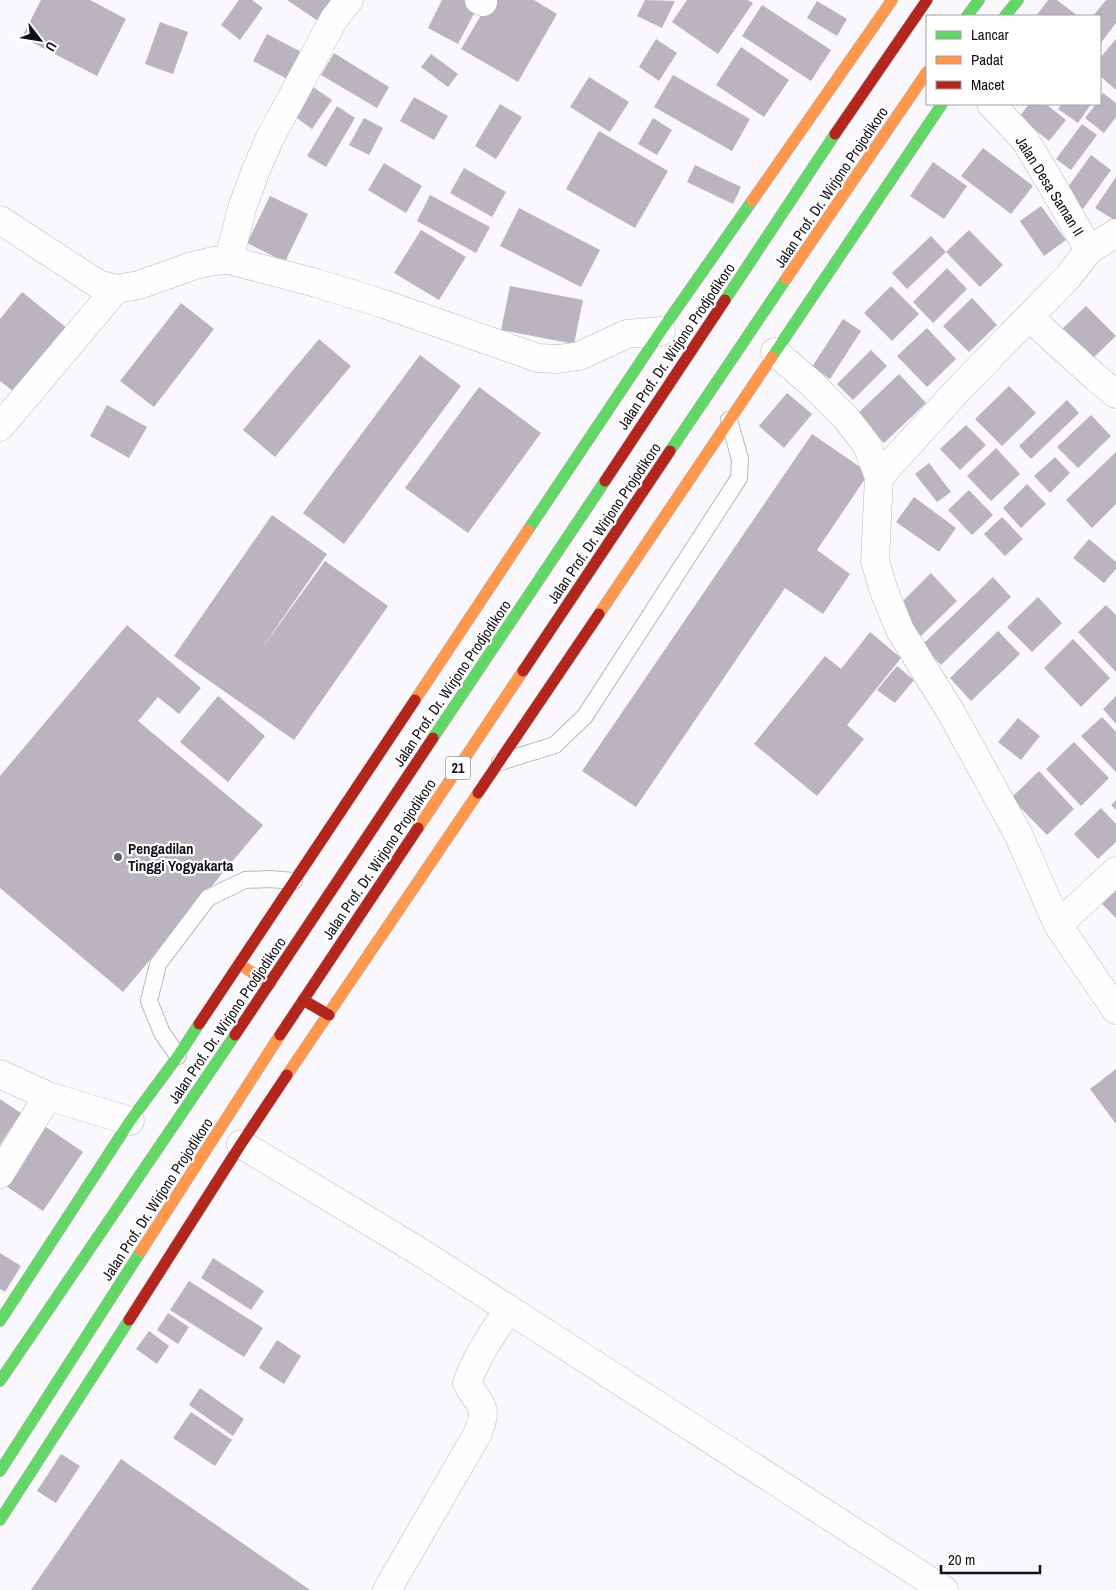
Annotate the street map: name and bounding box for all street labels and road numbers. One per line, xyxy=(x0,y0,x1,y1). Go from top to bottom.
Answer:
street label: Jalan Prof. Dr. Wirjono Projodikoro xyxy=(769,102,893,272)
street label: Jalan Desa Saman II xyxy=(1011,132,1089,240)
street label: Jalan Prof. Dr. Wirjono Prodjodikoro xyxy=(612,258,740,433)
street label: Jalan Prof. Dr. Wirjono Projodikoro xyxy=(542,438,666,608)
street label: Jalan Prof. Dr. Wirjono Prodjodikoro xyxy=(388,595,516,770)
road number: 21 xyxy=(446,756,470,780)
street label: Jalan Prof. Dr. Wirjono Projodikoro xyxy=(317,774,441,944)
street label: Jalan Prof. Dr. Wirjono Prodjodikoro xyxy=(163,932,291,1107)
street label: Jalan Prof. Dr. Wirjono Projodikoro xyxy=(96,1113,218,1284)

